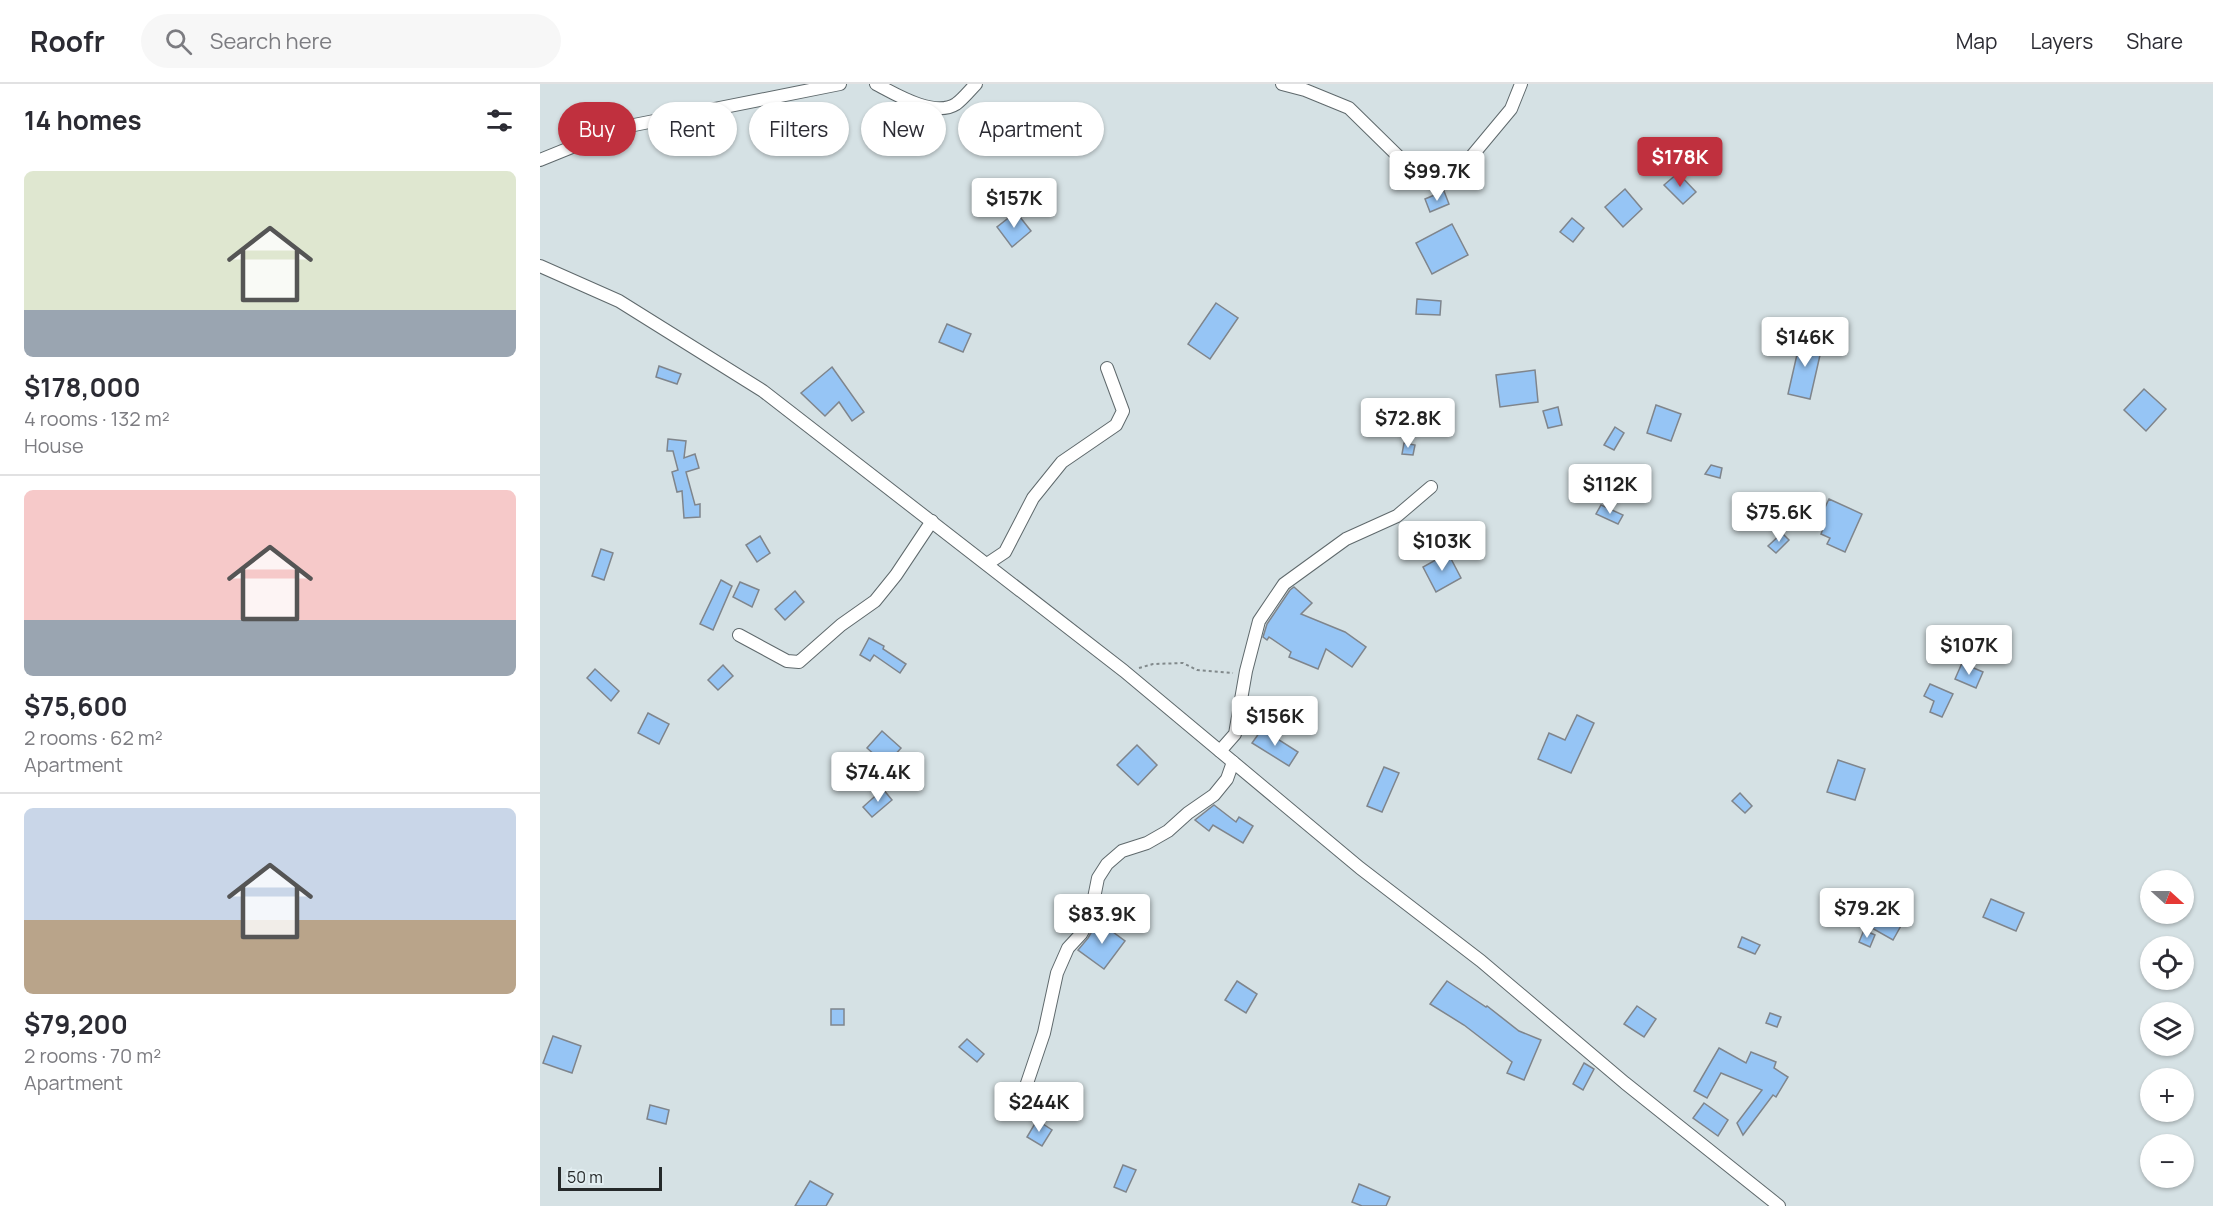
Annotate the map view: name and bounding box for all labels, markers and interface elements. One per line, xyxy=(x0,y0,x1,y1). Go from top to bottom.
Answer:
search box xyxy=(141,14,561,68)
text: Roofr xyxy=(30,22,105,60)
icon: search xyxy=(162,25,195,58)
text: Search here xyxy=(210,26,332,56)
text: Map xyxy=(1956,27,1997,55)
text: Layers xyxy=(2030,27,2093,55)
text: Share xyxy=(2126,27,2183,55)
text: 14 homes xyxy=(24,102,142,138)
chip: Buy xyxy=(558,102,636,156)
chip: Rent xyxy=(648,102,737,156)
chip: Filters xyxy=(749,102,849,156)
chip: New xyxy=(861,102,946,156)
chip: Apartment xyxy=(958,102,1104,156)
icon: filters xyxy=(483,104,516,137)
pin: $178K xyxy=(1638,137,1722,188)
text: $178K xyxy=(1651,143,1709,170)
pin: $99.7K xyxy=(1388,151,1486,202)
text: $99.7K xyxy=(1404,157,1471,184)
pin: $157K xyxy=(972,178,1056,229)
text: $157K xyxy=(986,184,1042,211)
icon: home xyxy=(216,210,324,318)
pin: $146K xyxy=(1763,317,1847,368)
text: $146K xyxy=(1776,323,1834,350)
text: $178,000 xyxy=(24,369,141,405)
pin: $72.8K xyxy=(1359,398,1457,449)
text: $72.8K xyxy=(1375,404,1441,431)
text: 4 rooms · 132 m² xyxy=(24,405,170,432)
text: House xyxy=(24,432,84,459)
pin: $112K xyxy=(1568,464,1652,515)
text: $112K xyxy=(1583,470,1637,497)
pin: $75.6K xyxy=(1730,492,1828,543)
text: $75.6K xyxy=(1746,498,1812,525)
pin: $103K xyxy=(1400,521,1484,572)
text: $103K xyxy=(1412,527,1472,554)
icon: home xyxy=(216,529,324,637)
pin: $107K xyxy=(1927,625,2011,676)
text: $107K xyxy=(1940,631,1998,658)
text: $75,600 xyxy=(24,688,128,724)
pin: $156K xyxy=(1233,696,1317,747)
text: $156K xyxy=(1246,702,1304,729)
text: 2 rooms · 62 m² xyxy=(24,724,163,751)
text: Apartment xyxy=(24,751,123,778)
pin: $74.4K xyxy=(829,752,927,803)
text: $74.4K xyxy=(845,758,911,785)
icon: home xyxy=(216,847,324,955)
north arrow xyxy=(2140,870,2194,924)
map controls xyxy=(2140,870,2194,1188)
pin: $79.2K xyxy=(1818,888,1916,939)
pin: $83.9K xyxy=(1053,894,1151,945)
text: $79.2K xyxy=(1834,894,1900,921)
text: $83.9K xyxy=(1068,900,1136,927)
button: locate xyxy=(2140,936,2194,990)
button: layers xyxy=(2140,1002,2194,1056)
text: $79,200 xyxy=(24,1006,128,1042)
text: 2 rooms · 70 m² xyxy=(24,1042,161,1069)
button: + xyxy=(2140,1068,2194,1122)
text: Apartment xyxy=(24,1069,123,1096)
pin: $244K xyxy=(997,1082,1081,1133)
text: $244K xyxy=(1008,1088,1070,1115)
button: − xyxy=(2140,1134,2194,1188)
scale bar xyxy=(558,1164,662,1192)
text: 50 m xyxy=(567,1166,603,1188)

